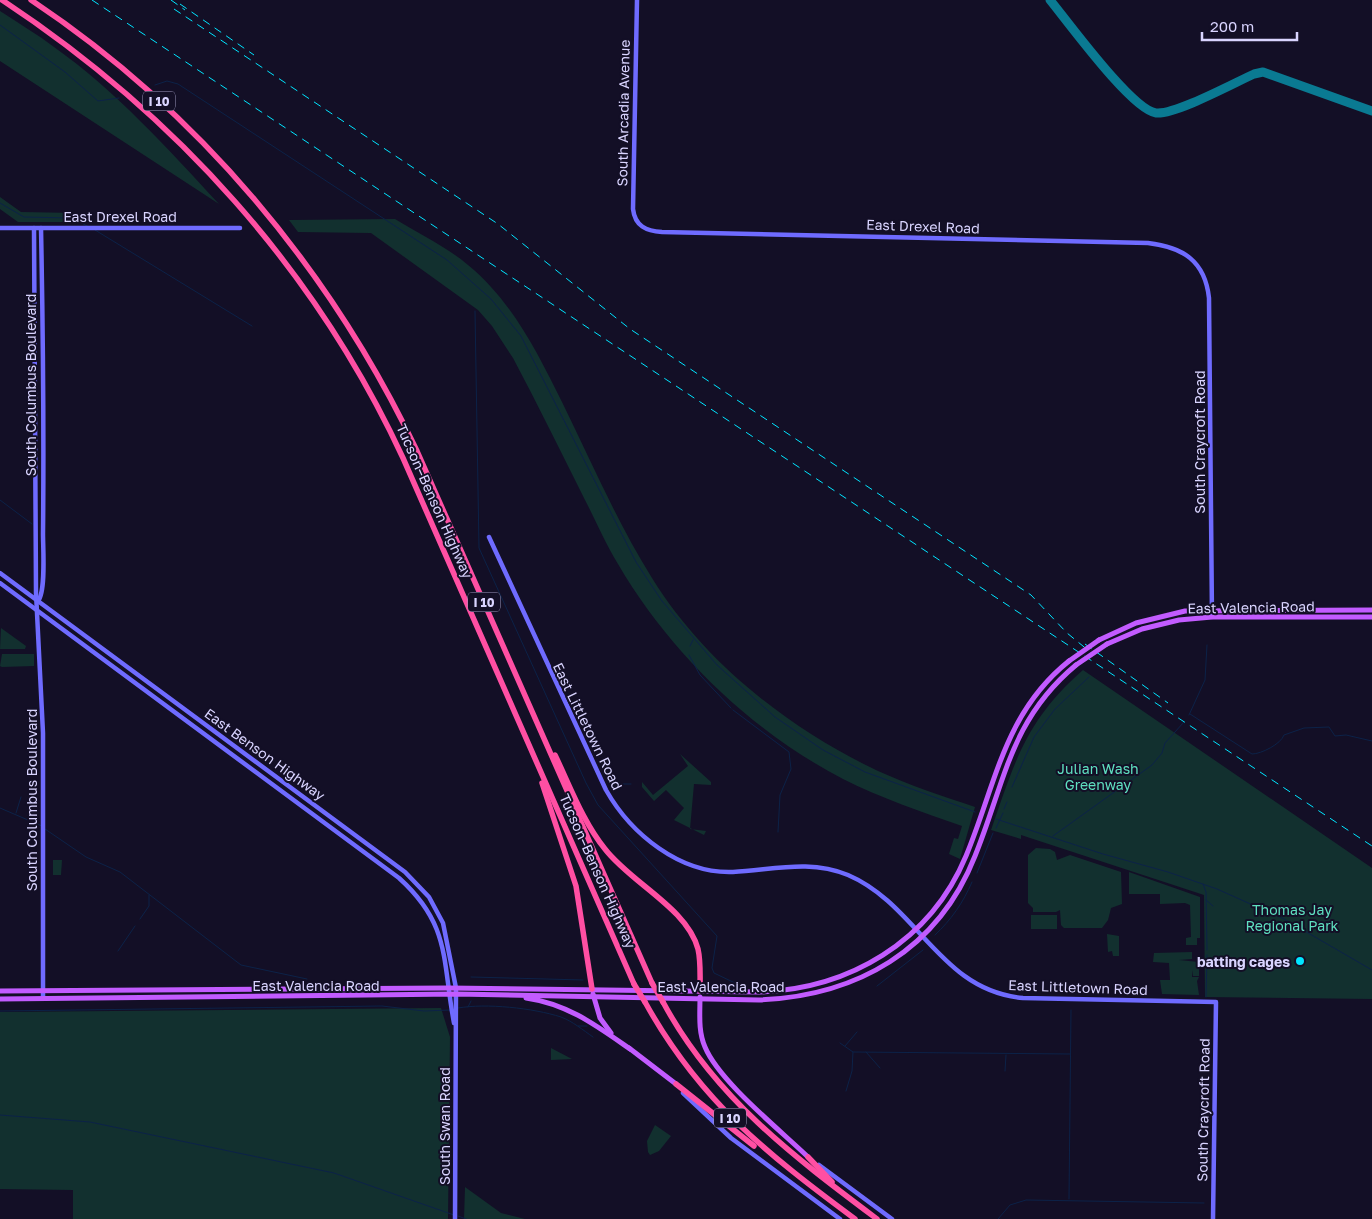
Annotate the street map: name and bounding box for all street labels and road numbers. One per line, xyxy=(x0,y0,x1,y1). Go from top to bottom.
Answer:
street label: South Arcadia Avenue xyxy=(613,39,633,187)
road number: I 10 xyxy=(143,92,175,110)
street label: East Drexel Road xyxy=(63,208,177,225)
street label: East Drexel Road xyxy=(866,216,980,236)
street label: South Columbus Boulevard xyxy=(22,294,39,476)
street label: South Craycroft Road xyxy=(1191,370,1208,514)
street label: Tucson–Benson Highway xyxy=(393,421,477,581)
road number: I 10 xyxy=(468,592,500,612)
street label: East Valencia Road xyxy=(1187,597,1315,617)
street label: East Littletown Road xyxy=(550,659,626,793)
street label: East Benson Highway xyxy=(201,705,329,804)
street label: South Columbus Boulevard xyxy=(23,709,40,891)
street label: Tucson–Benson Highway xyxy=(556,791,640,951)
street label: East Littletown Road xyxy=(1008,976,1148,998)
street label: East Valencia Road xyxy=(252,977,380,994)
street label: East Valencia Road xyxy=(657,978,785,995)
street label: South Craycroft Road xyxy=(1193,1038,1213,1182)
street label: South Swan Road xyxy=(436,1067,453,1185)
road number: I 10 xyxy=(714,1108,746,1128)

